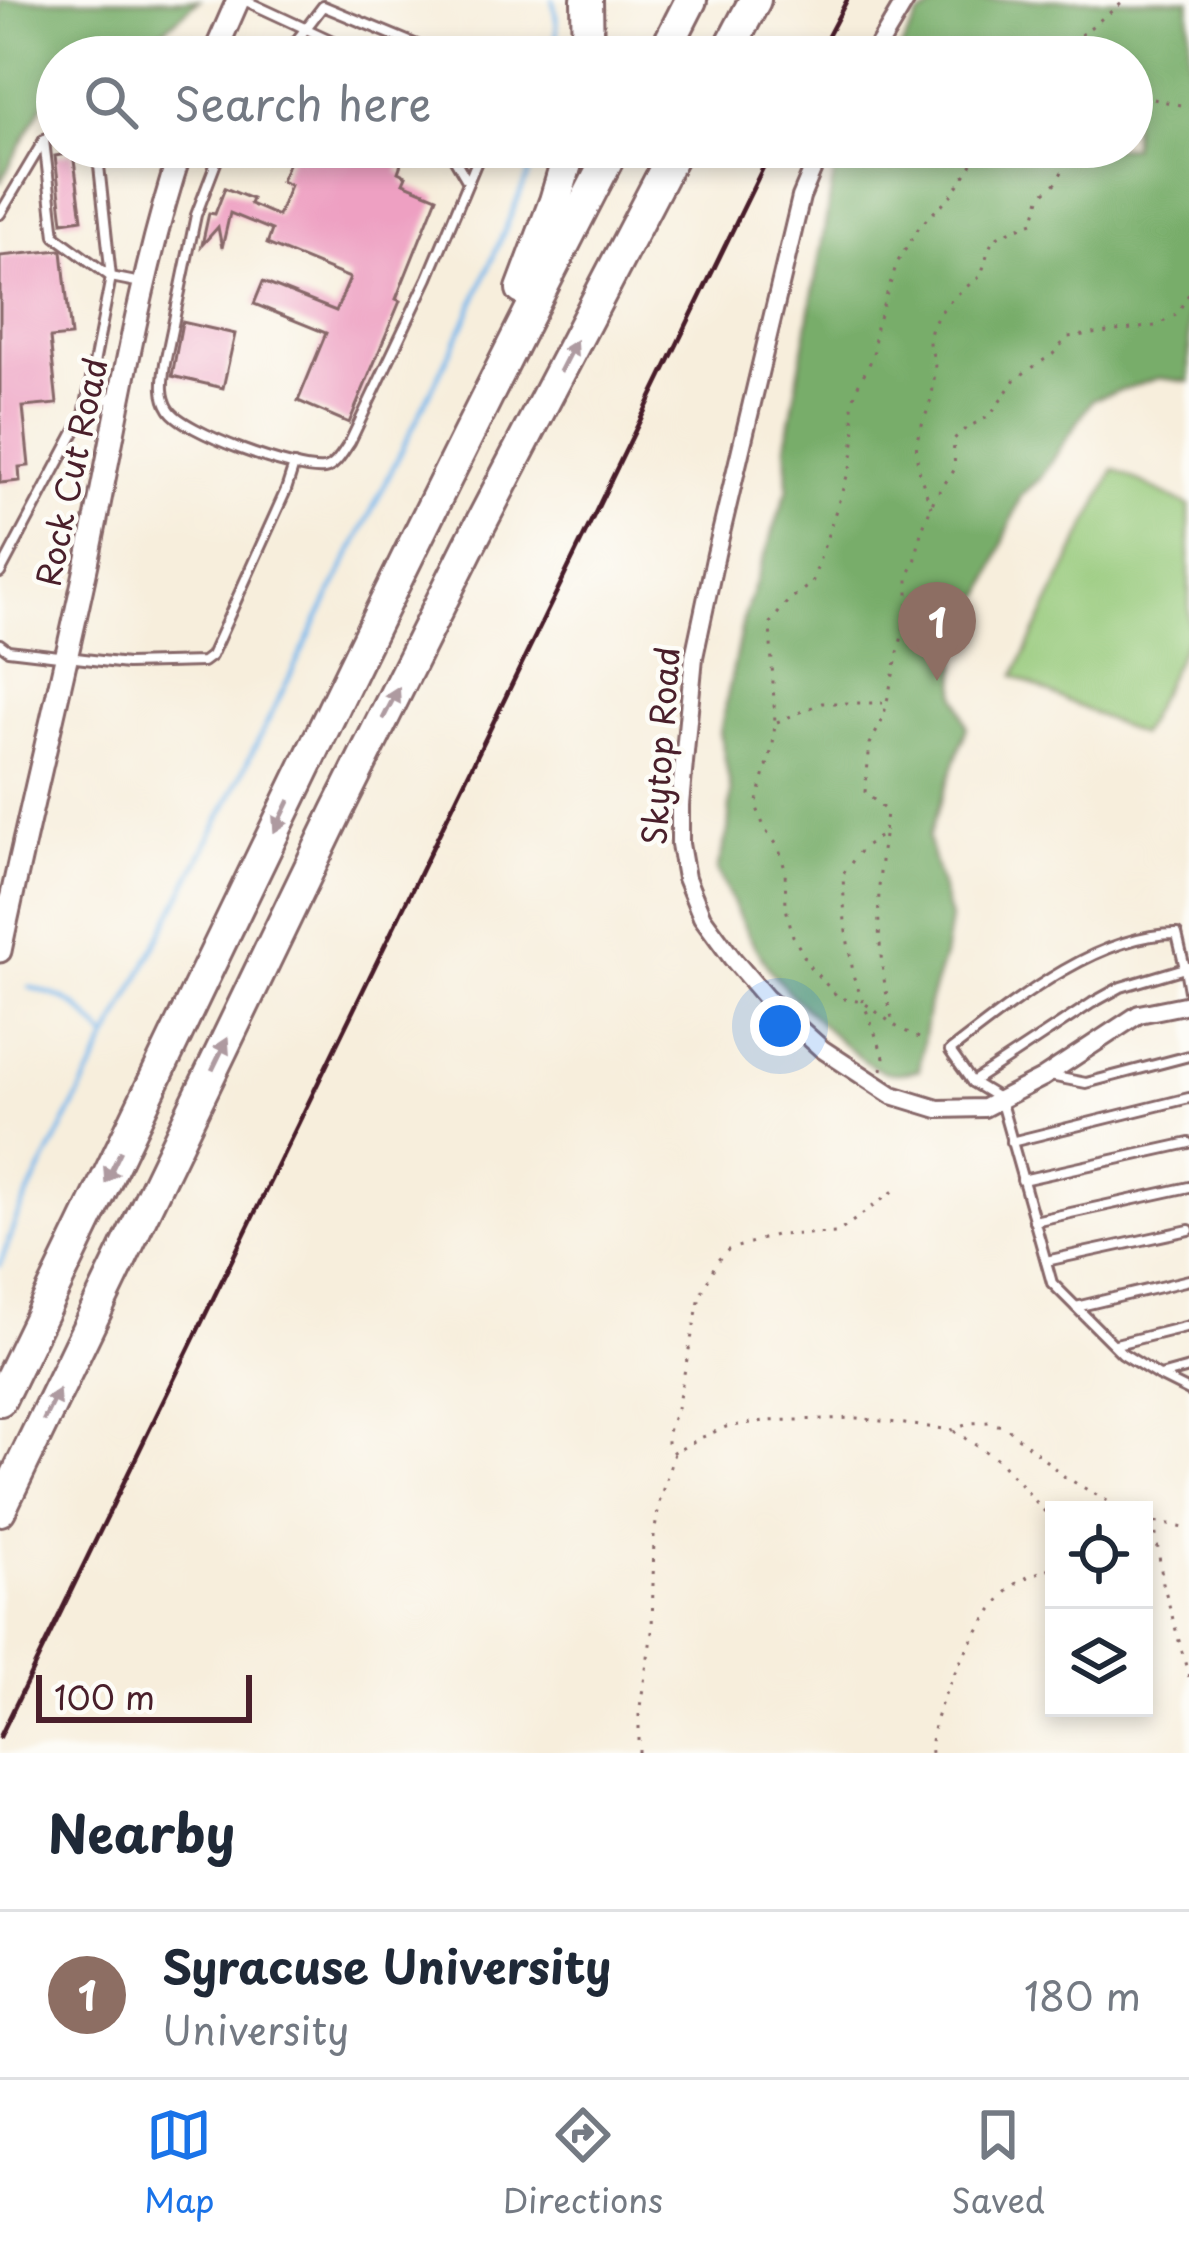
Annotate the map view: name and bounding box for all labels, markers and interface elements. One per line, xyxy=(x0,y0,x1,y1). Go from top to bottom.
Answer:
search box xyxy=(36,36,1153,168)
text: Search here xyxy=(174,68,431,136)
icon: search xyxy=(78,69,144,135)
one-way arrow xyxy=(557,338,578,373)
street label: Rock Cut Road xyxy=(21,353,119,590)
pin: 1 xyxy=(898,582,976,681)
street label: Skytop Road xyxy=(627,645,691,847)
one-way arrow xyxy=(380,686,400,720)
one-way arrow xyxy=(272,799,292,834)
your location xyxy=(750,996,810,1056)
one-way arrow xyxy=(210,1036,230,1071)
one-way arrow xyxy=(103,1150,123,1185)
one-way arrow xyxy=(41,1387,61,1422)
map controls xyxy=(1045,1501,1153,1717)
button: locate xyxy=(1045,1501,1153,1609)
button: layers xyxy=(1045,1609,1153,1717)
scale bar xyxy=(36,1669,252,1722)
text: 100 m xyxy=(54,1671,155,1721)
text: Nearby xyxy=(48,1793,235,1870)
text: Syracuse University xyxy=(162,1931,611,1999)
text: 1 xyxy=(78,1965,96,2024)
text: 180 m xyxy=(1024,1965,1141,2024)
text: University xyxy=(162,1999,349,2058)
tab: Map xyxy=(144,2102,215,2224)
tab: Directions xyxy=(503,2102,663,2224)
tab: Saved xyxy=(951,2102,1045,2224)

